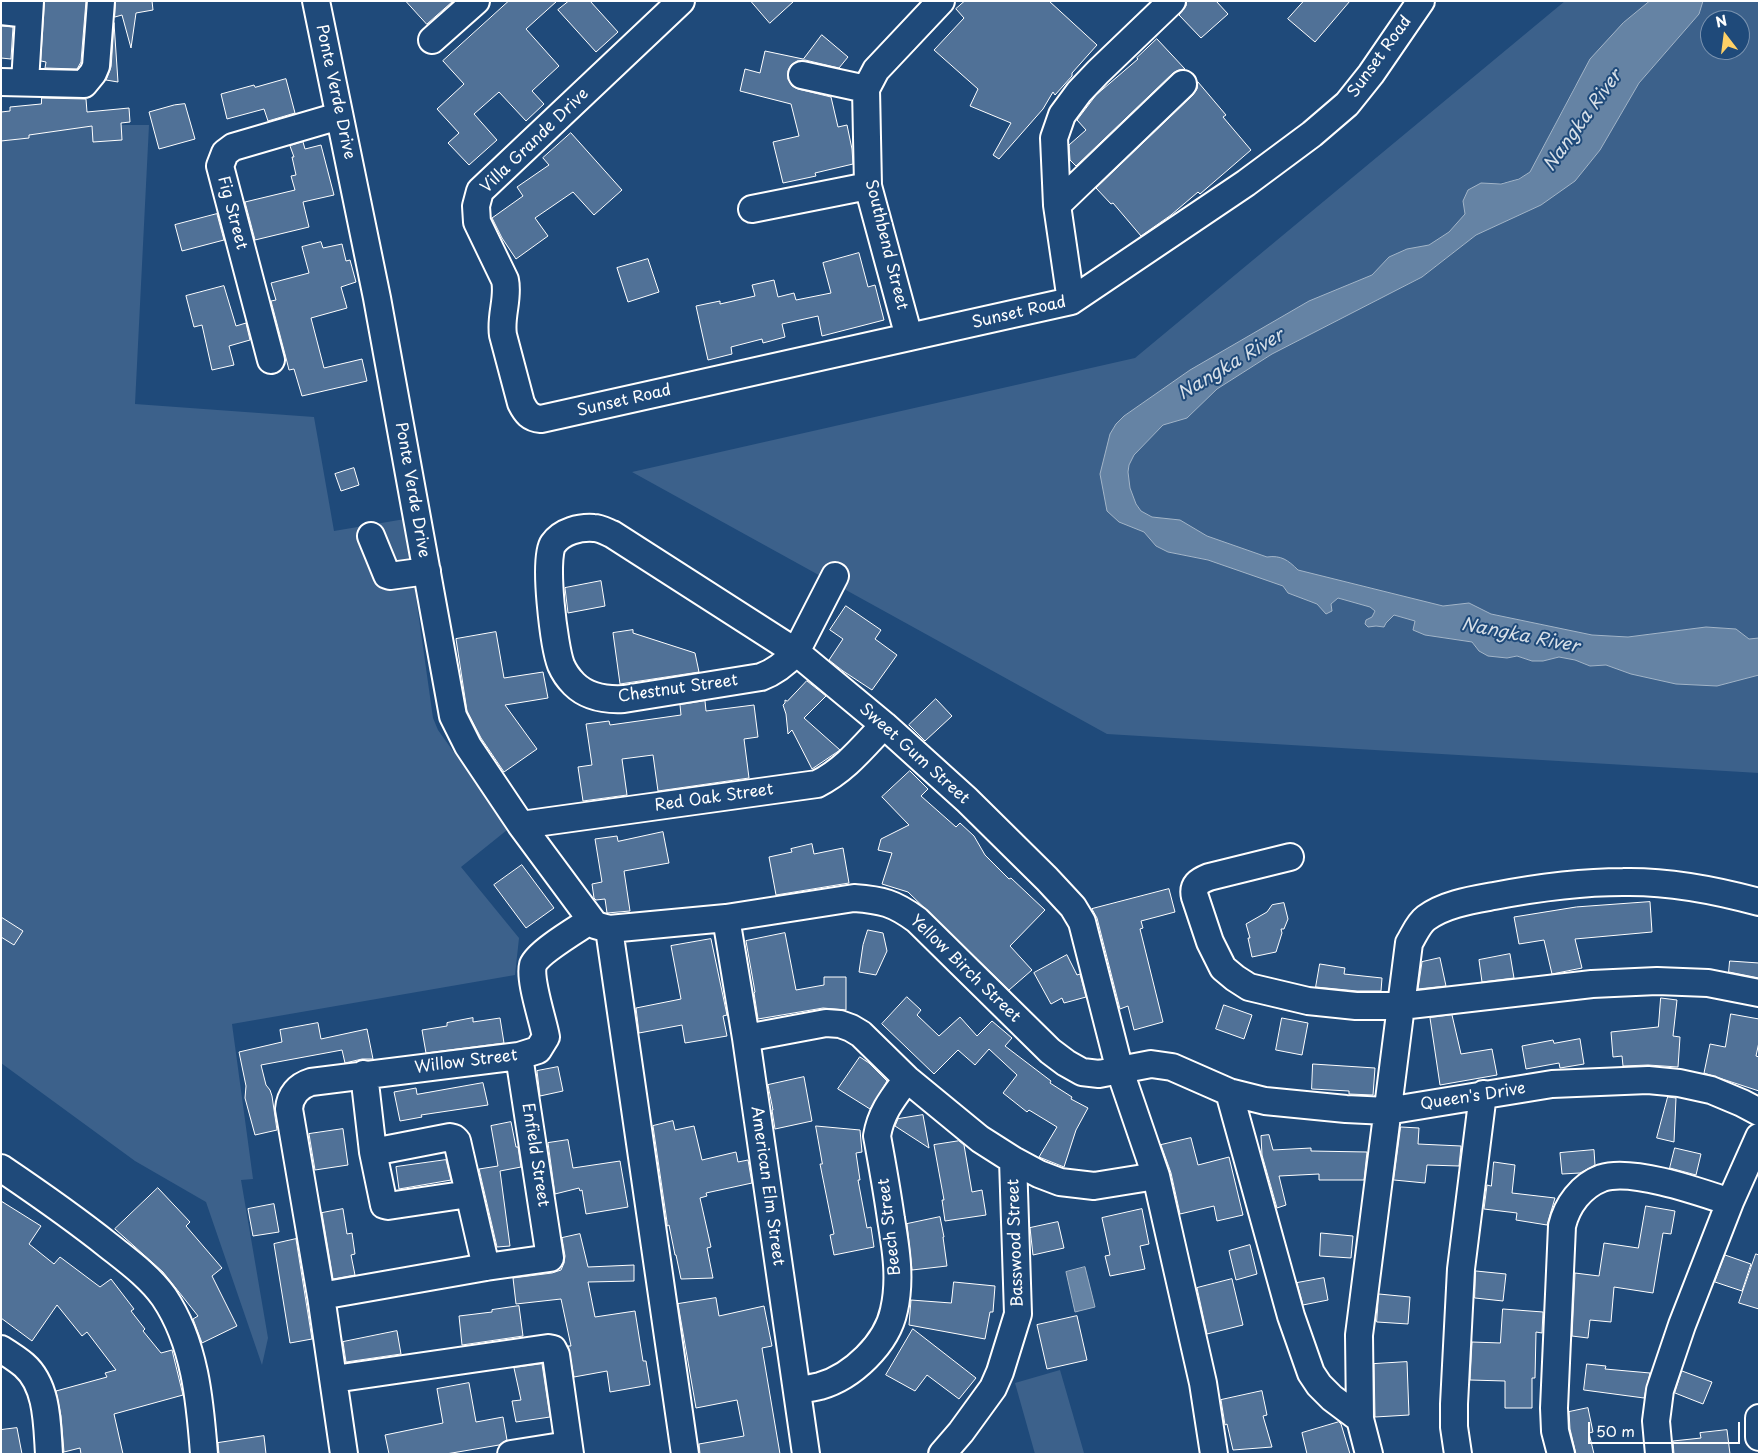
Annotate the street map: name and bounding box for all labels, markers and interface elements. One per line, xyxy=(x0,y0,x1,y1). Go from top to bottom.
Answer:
text: N xyxy=(1713,9,1729,33)
north arrow xyxy=(1700,10,1750,60)
street label: Sunset Road xyxy=(1344,12,1416,102)
street label: Ponte Verde Drive xyxy=(311,23,359,161)
water label: Nangka River xyxy=(1539,66,1627,176)
street label: Villa Grande Drive xyxy=(477,85,593,197)
street label: Fig Street xyxy=(213,174,251,252)
street label: Southbend Street xyxy=(861,178,911,312)
street label: Sunset Road xyxy=(970,293,1068,333)
water label: Nangka River xyxy=(1174,325,1288,405)
street label: Sunset Road xyxy=(575,381,673,421)
street label: Ponte Verde Drive xyxy=(391,421,433,559)
water label: Nangka River xyxy=(1459,614,1581,658)
street label: Chestnut Street xyxy=(617,671,739,707)
street label: Sweet Gum Street xyxy=(855,699,973,809)
street label: Red Oak Street xyxy=(653,780,775,816)
street label: Yellow Birch Street xyxy=(906,911,1024,1027)
street label: Willow Street xyxy=(413,1046,519,1078)
street label: Queen's Drive xyxy=(1419,1079,1527,1115)
street label: Enfield Street xyxy=(517,1102,553,1208)
street label: American Elm Street xyxy=(746,1105,788,1267)
street label: Beech Street xyxy=(875,1177,905,1277)
street label: Basswood Street xyxy=(1004,1179,1028,1307)
scale bar xyxy=(1590,1412,1742,1444)
text: 50 m xyxy=(1596,1419,1635,1442)

